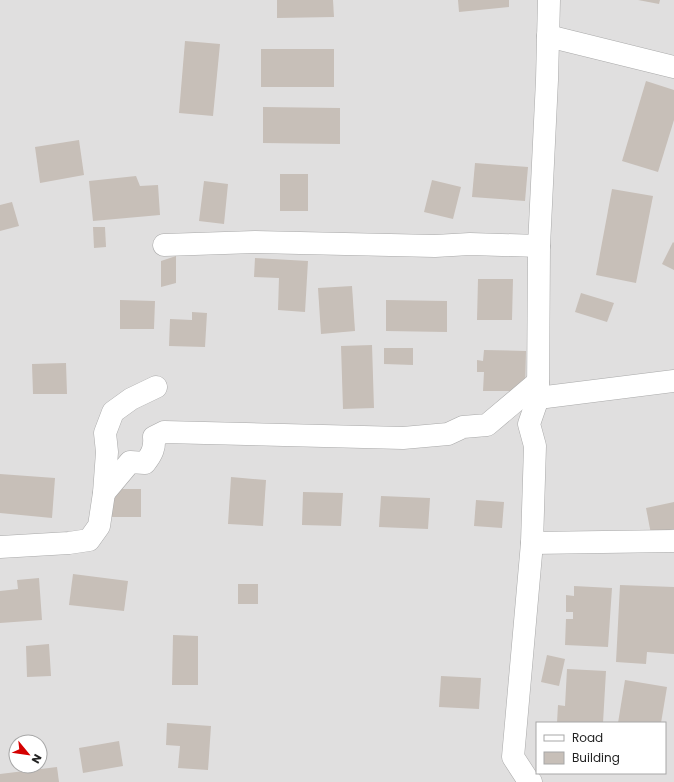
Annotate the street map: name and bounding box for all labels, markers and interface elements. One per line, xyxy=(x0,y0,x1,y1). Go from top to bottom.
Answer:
legend xyxy=(536,722,666,774)
text: Road xyxy=(572,729,603,746)
north arrow xyxy=(8,734,48,774)
text: Building xyxy=(572,749,620,766)
text: N xyxy=(28,751,46,766)

